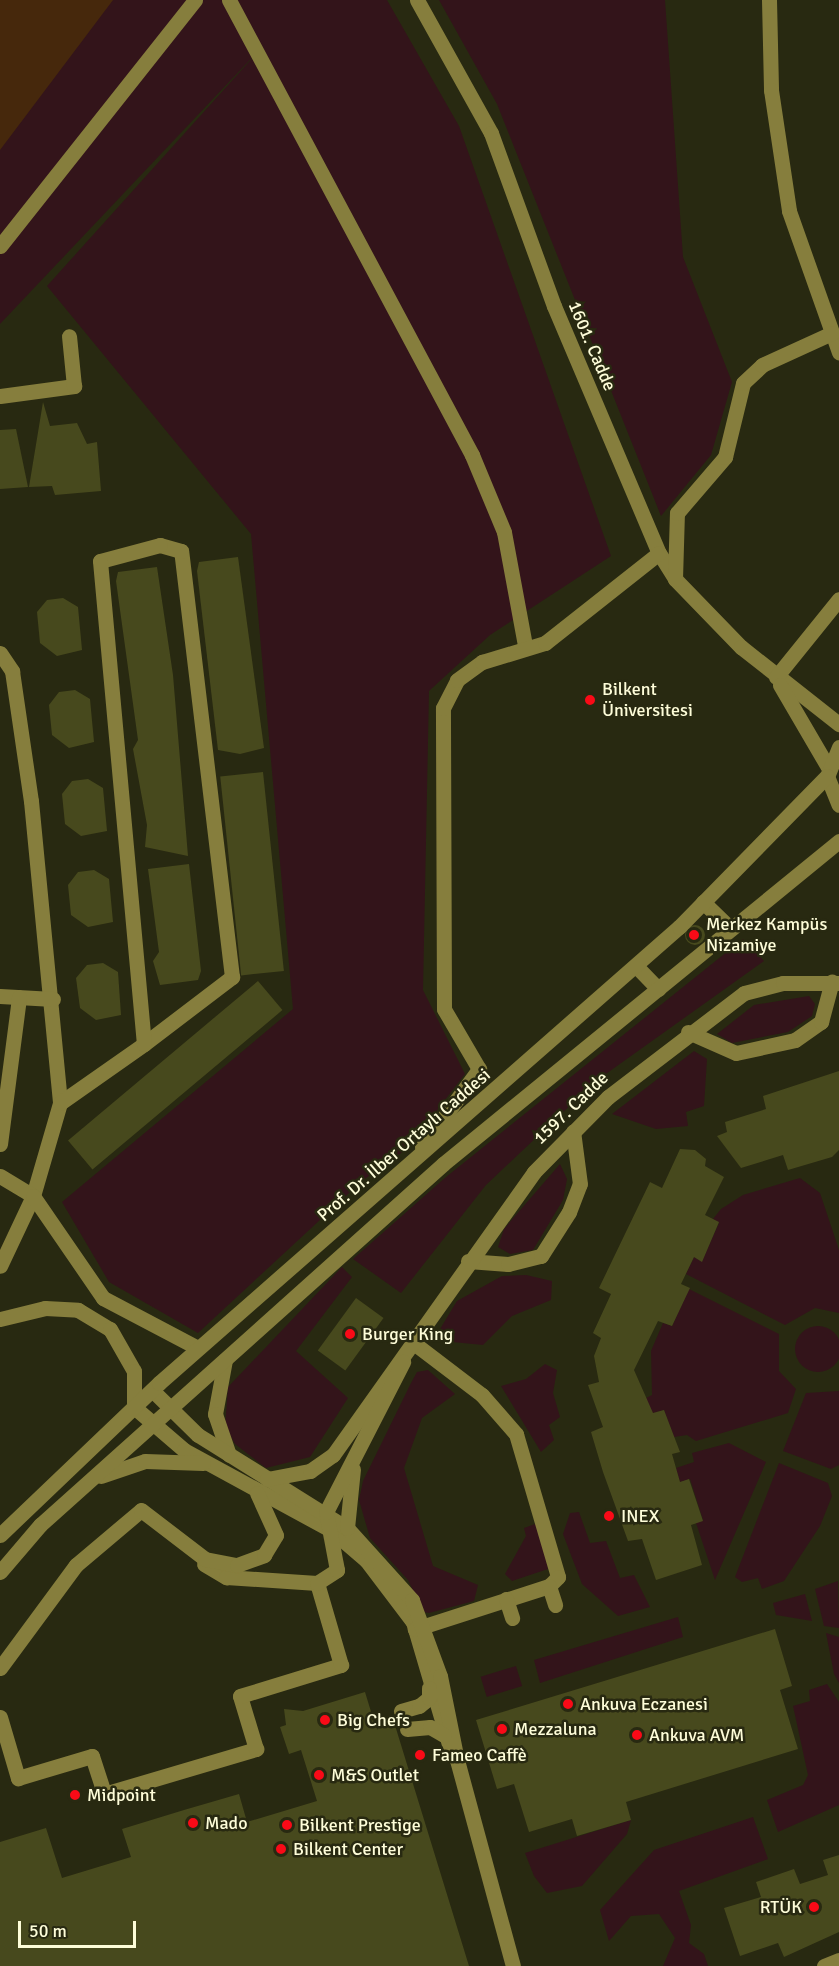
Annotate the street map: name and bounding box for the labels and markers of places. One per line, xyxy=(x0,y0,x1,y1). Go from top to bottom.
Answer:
place label: Bilkent Üniversitesi xyxy=(602,679,693,722)
marker: Bilkent Üniversitesi xyxy=(583,693,597,707)
place label: Merkez Kampüs Nizamiye xyxy=(706,914,827,956)
marker: Merkez Kampüs Nizamiye xyxy=(687,928,701,942)
place label: Burger King xyxy=(362,1323,453,1345)
marker: Burger King xyxy=(343,1327,357,1341)
place label: INEX xyxy=(621,1505,659,1527)
marker: INEX xyxy=(602,1509,616,1523)
place label: Ankuva Eczanesi xyxy=(580,1693,708,1715)
marker: Ankuva Eczanesi xyxy=(561,1697,575,1711)
place label: Big Chefs xyxy=(337,1709,410,1731)
marker: Big Chefs xyxy=(318,1713,332,1727)
place label: Mezzaluna xyxy=(514,1718,597,1740)
marker: Mezzaluna xyxy=(495,1722,509,1736)
place label: Ankuva AVM xyxy=(649,1724,744,1746)
marker: Ankuva AVM xyxy=(630,1728,644,1742)
place label: Fameo Caffè xyxy=(432,1744,527,1766)
marker: Fameo Caffè xyxy=(413,1748,427,1762)
place label: M&S Outlet xyxy=(331,1764,419,1786)
marker: M&S Outlet xyxy=(312,1768,326,1782)
place label: Midpoint xyxy=(87,1784,156,1806)
marker: Midpoint xyxy=(68,1788,82,1802)
place label: Mado xyxy=(205,1812,247,1834)
place label: Bilkent Prestige xyxy=(299,1814,421,1836)
marker: Mado xyxy=(186,1816,200,1830)
marker: Bilkent Prestige xyxy=(280,1818,294,1832)
place label: Bilkent Center xyxy=(293,1838,403,1860)
marker: Bilkent Center xyxy=(274,1842,288,1856)
place label: RTÜK xyxy=(760,1896,802,1918)
marker: RTÜK xyxy=(807,1900,821,1914)

